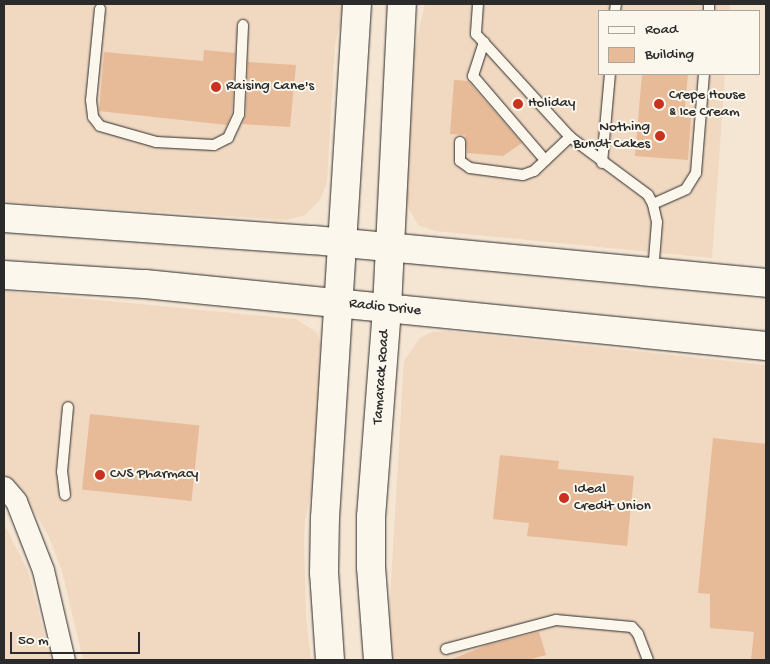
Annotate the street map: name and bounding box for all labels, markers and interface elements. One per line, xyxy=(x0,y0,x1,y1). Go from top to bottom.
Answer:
legend xyxy=(598,10,760,75)
text: Road xyxy=(645,21,678,39)
text: Building xyxy=(645,46,694,64)
place label: Raising Cane's xyxy=(226,78,314,96)
marker: Raising Cane's xyxy=(210,81,222,93)
place label: Crepe House & Ice Cream xyxy=(669,86,746,121)
place label: Holiday xyxy=(528,95,575,113)
marker: Holiday xyxy=(512,98,524,110)
marker: Crepe House & Ice Cream xyxy=(653,98,665,110)
place label: Nothing Bundt Cakes xyxy=(573,118,650,153)
marker: Nothing Bundt Cakes xyxy=(654,130,666,142)
street label: Radio Drive xyxy=(348,295,422,321)
street label: Tamarack Road xyxy=(370,329,394,425)
place label: CVS Pharmacy xyxy=(110,466,198,484)
marker: CVS Pharmacy xyxy=(94,469,106,481)
place label: Ideal Credit Union xyxy=(574,480,651,515)
marker: Ideal Credit Union xyxy=(558,492,570,504)
scale bar xyxy=(12,622,142,654)
text: 50 m xyxy=(18,632,49,650)

